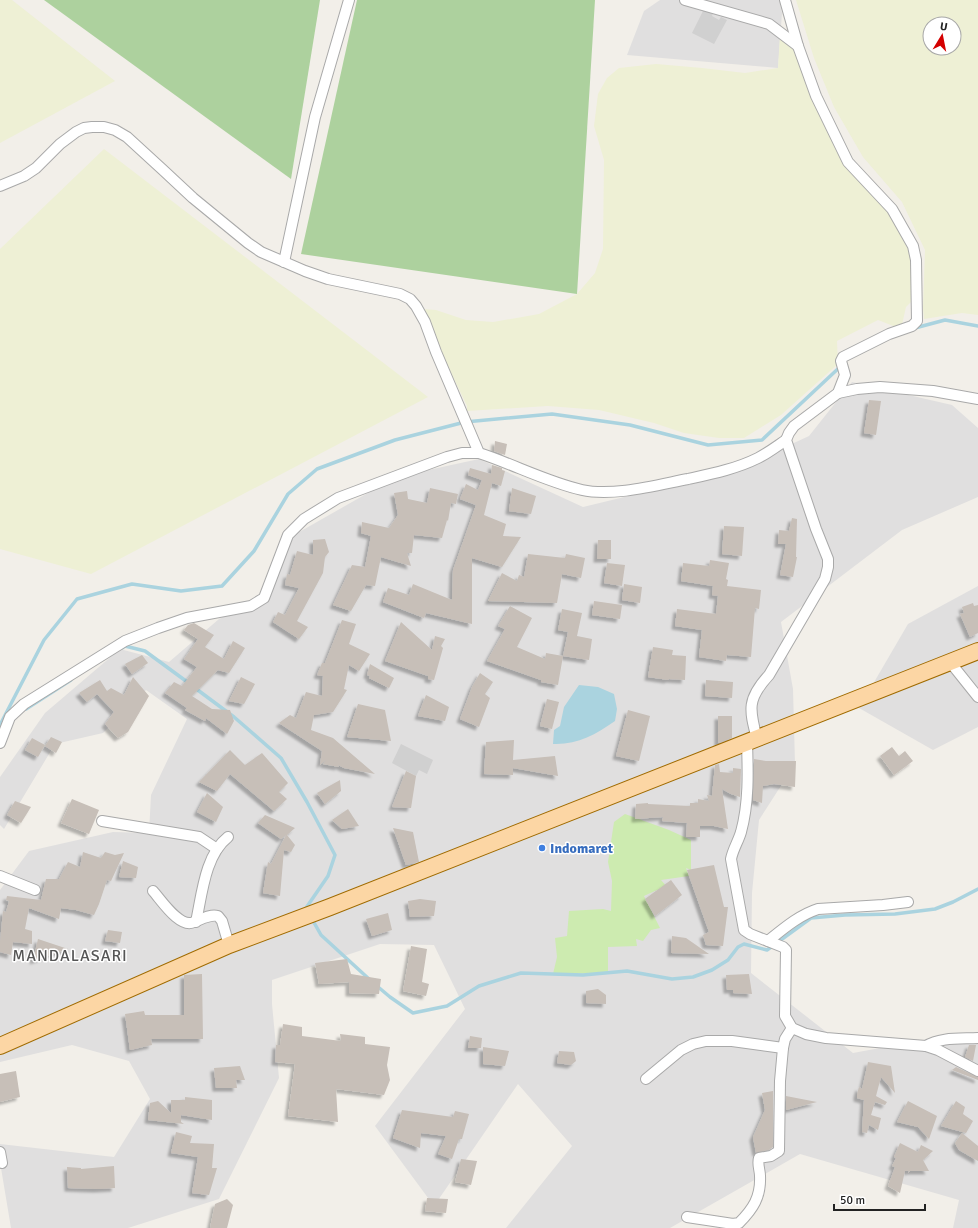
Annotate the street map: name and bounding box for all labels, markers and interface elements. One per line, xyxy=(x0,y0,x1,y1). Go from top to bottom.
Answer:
north arrow xyxy=(922,16,962,56)
text: U xyxy=(939,20,948,34)
place label: Indomaret xyxy=(550,840,614,857)
marker: Indomaret xyxy=(537,843,547,853)
district label: MANDALASARI xyxy=(12,946,128,966)
scale bar xyxy=(834,1186,925,1212)
text: 50 m xyxy=(840,1193,865,1208)

